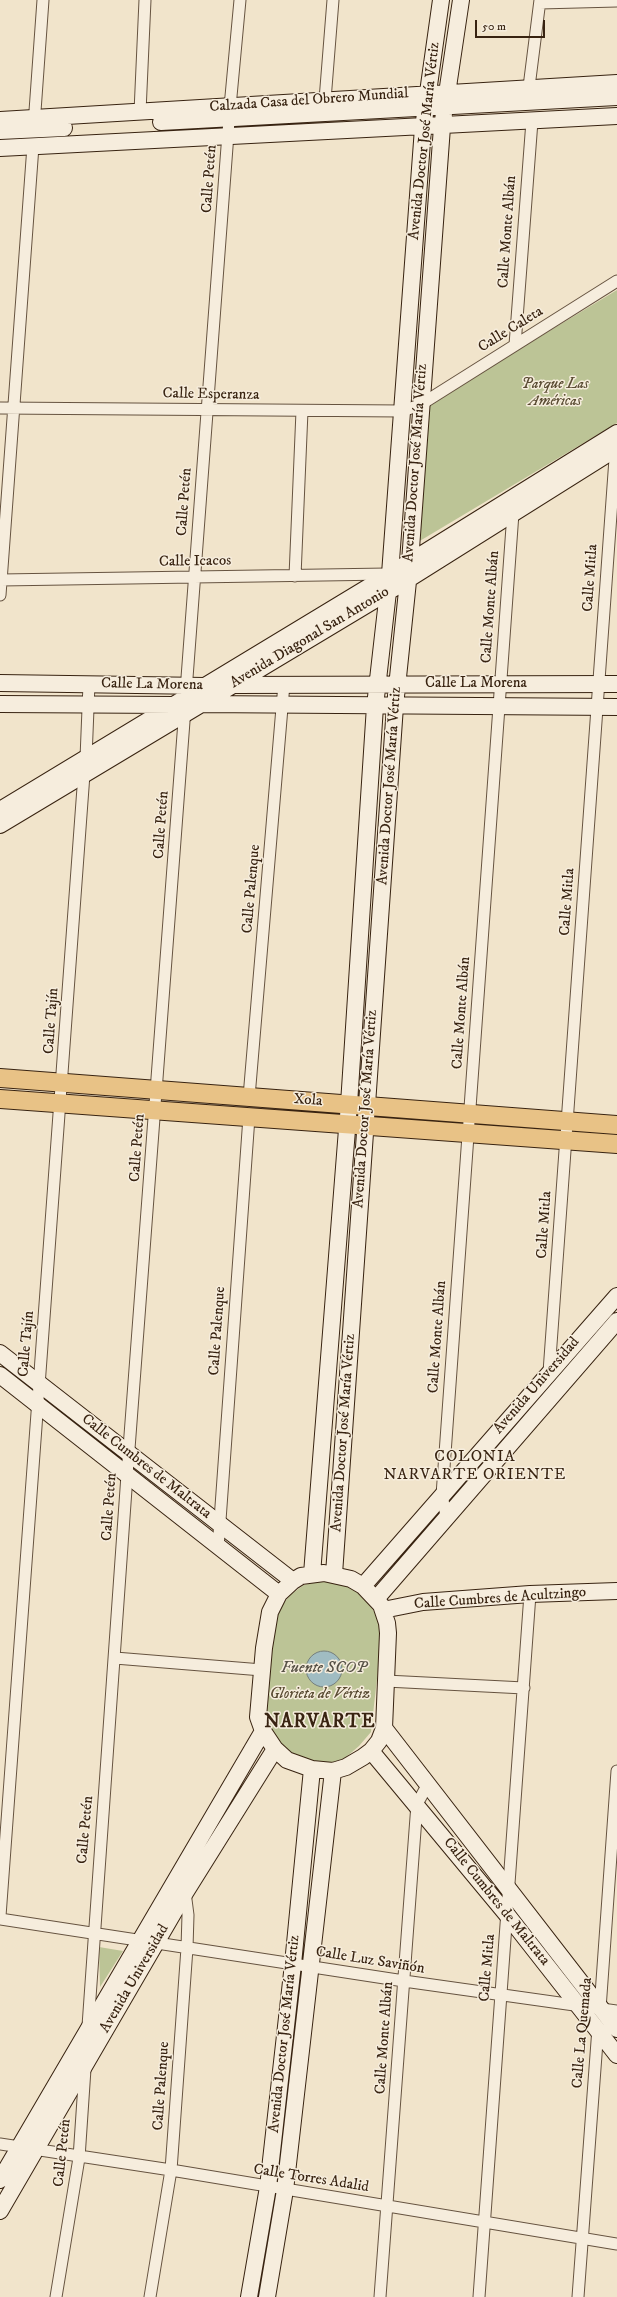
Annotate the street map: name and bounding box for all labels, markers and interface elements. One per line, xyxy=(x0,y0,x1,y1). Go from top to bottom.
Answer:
scale bar xyxy=(477,12,547,38)
text: 50 m xyxy=(482,19,506,34)
street label: Avenida Doctor José María Vértiz xyxy=(406,41,444,241)
street label: Calzada Casa del Obrero Mundial xyxy=(209,85,409,117)
street label: Calle Petén xyxy=(199,144,221,214)
street label: Calle Monte Albán xyxy=(495,175,521,289)
street label: Calle Caleta xyxy=(475,303,547,357)
street label: Avenida Doctor José María Vértiz xyxy=(400,363,432,563)
park label: Parque Las Américas xyxy=(521,376,589,411)
street label: Calle Esperanza xyxy=(162,385,260,405)
street label: Calle Petén xyxy=(174,467,196,537)
street label: Calle Mitla xyxy=(580,543,602,613)
street label: Calle Monte Albán xyxy=(478,550,504,664)
street label: Calle Icacos xyxy=(159,552,231,572)
street label: Avenida Diagonal San Antonio xyxy=(227,583,393,693)
street label: Calle La Morena xyxy=(101,675,203,695)
street label: Calle La Morena xyxy=(425,675,527,693)
street label: Avenida Doctor José María Vértiz xyxy=(374,686,406,886)
street label: Calle Petén xyxy=(151,790,173,860)
street label: Calle Palenque xyxy=(239,844,265,934)
street label: Calle Mitla xyxy=(557,867,579,937)
street label: Calle Monte Albán xyxy=(449,956,475,1070)
street label: Calle Tajín xyxy=(41,987,63,1055)
street label: Avenida Doctor José María Vértiz xyxy=(350,1009,382,1209)
street label: Xola xyxy=(293,1091,323,1111)
street label: Calle Petén xyxy=(127,1113,149,1183)
street label: Calle Mitla xyxy=(534,1190,556,1260)
street label: Calle Monte Albán xyxy=(425,1280,451,1394)
street label: Calle Palenque xyxy=(206,1286,230,1376)
street label: Calle Tajín xyxy=(15,1310,39,1378)
street label: Avenida Doctor José María Vértiz xyxy=(328,1333,360,1533)
street label: Avenida Universidad xyxy=(490,1334,584,1438)
street label: Calle Cumbres de Maltrata xyxy=(78,1411,214,1523)
district label: COLONIA NARVARTE ORIENTE xyxy=(384,1448,566,1486)
street label: Calle Petén xyxy=(99,1472,121,1542)
street label: Calle Cumbres de Acultzingo xyxy=(413,1584,587,1614)
water label: Fuente SCOP xyxy=(281,1659,367,1679)
park label: Glorieta de Vértiz xyxy=(270,1686,370,1704)
district label: NARVARTE xyxy=(264,1712,376,1734)
street label: Calle Petén xyxy=(74,1795,98,1865)
street label: Calle Cumbres de Maltrata xyxy=(439,1834,553,1970)
street label: Avenida Universidad xyxy=(97,1922,173,2036)
street label: Calle Mitla xyxy=(476,1933,500,2003)
street label: Avenida Doctor José María Vértiz xyxy=(266,1934,304,2134)
street label: Calle Luz Saviñón xyxy=(314,1944,426,1978)
street label: Calle La Quemada xyxy=(569,1977,597,2089)
street label: Calle Monte Albán xyxy=(372,1981,398,2095)
street label: Calle Palenque xyxy=(150,2041,174,2131)
street label: Calle Petén xyxy=(50,2118,76,2188)
street label: Calle Torres Adalid xyxy=(252,2161,370,2197)

